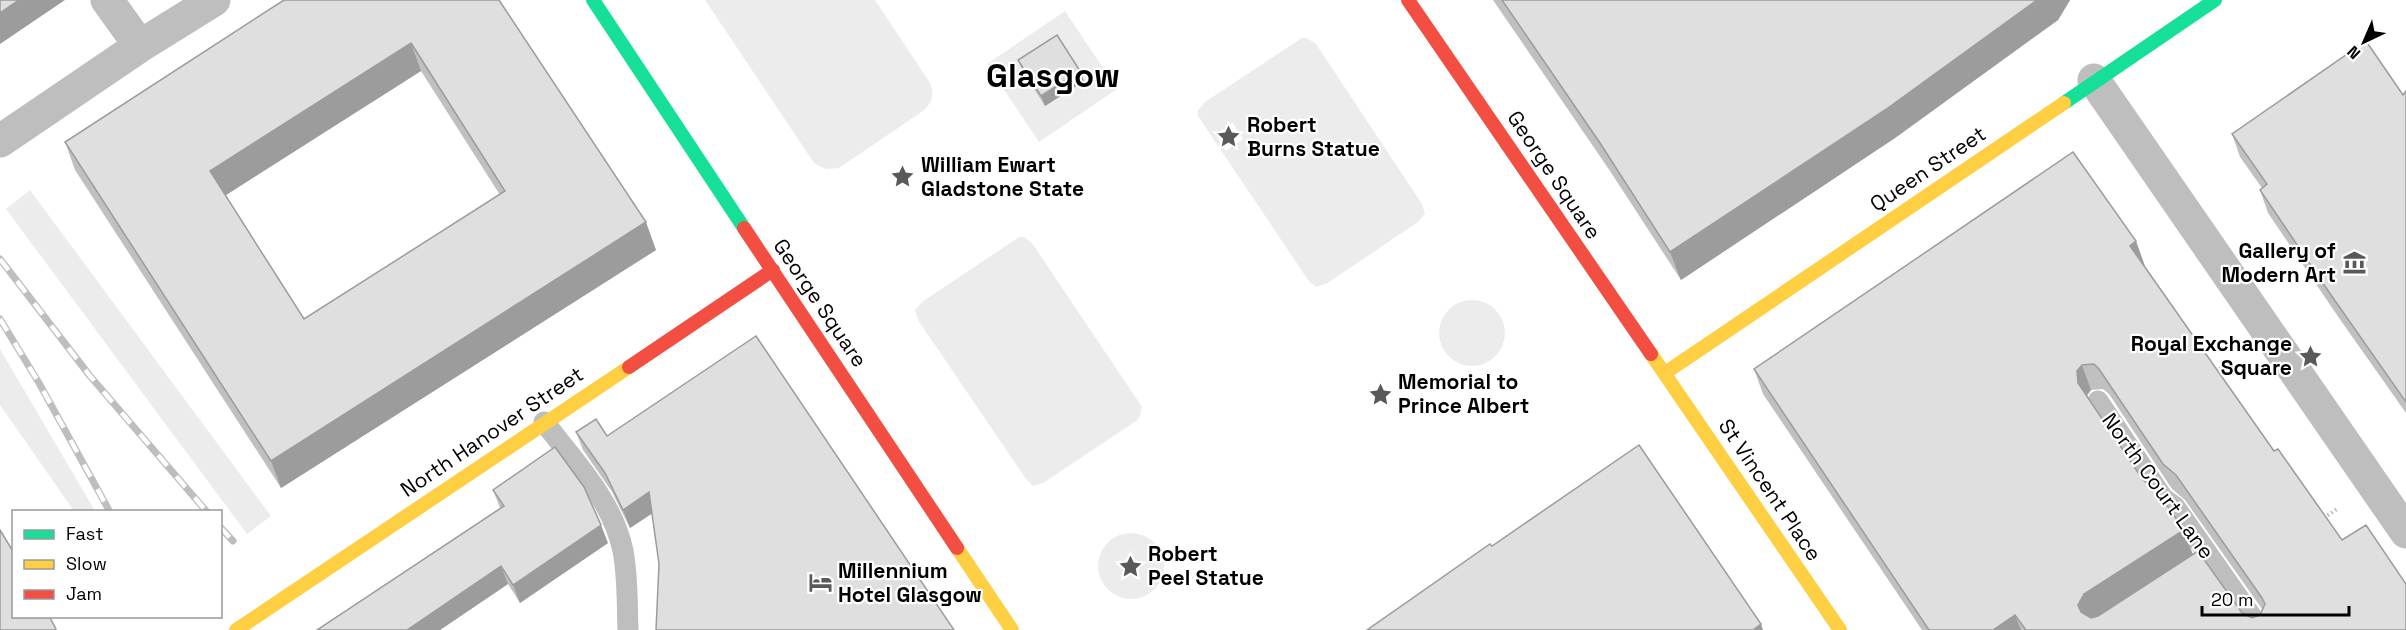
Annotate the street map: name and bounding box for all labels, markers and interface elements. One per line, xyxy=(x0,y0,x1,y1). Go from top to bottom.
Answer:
north arrow xyxy=(2334,12,2394,72)
text: N xyxy=(2343,41,2365,64)
district label: Glasgow xyxy=(986,55,1120,97)
street label: George Square xyxy=(1501,105,1607,244)
place label: Robert Burns Statue xyxy=(1247,111,1380,162)
street label: Queen Street xyxy=(1865,120,1991,217)
place icon: Robert Burns Statue xyxy=(1216,124,1242,150)
place label: William Ewart Gladstone State xyxy=(921,151,1084,202)
place icon: William Ewart Gladstone State xyxy=(890,164,916,190)
street label: George Square xyxy=(767,233,873,372)
place label: Gallery of Modern Art xyxy=(2222,237,2336,288)
museum icon: Gallery of Modern Art xyxy=(2341,250,2367,276)
place label: Royal Exchange Square xyxy=(2131,330,2292,381)
place icon: Royal Exchange Square xyxy=(2297,343,2323,369)
street label: North Hanover Street xyxy=(395,360,588,503)
place label: Memorial to Prince Albert xyxy=(1398,368,1529,419)
place icon: Memorial to Prince Albert xyxy=(1367,381,1393,407)
street label: North Court Lane xyxy=(2096,407,2220,564)
street label: St Vincent Place xyxy=(1713,413,1828,566)
legend xyxy=(12,510,222,618)
text: Fast xyxy=(66,522,103,545)
place label: Robert Peel Statue xyxy=(1148,540,1264,591)
text: Slow xyxy=(66,552,107,575)
place icon: Robert Peel Statue xyxy=(1117,553,1143,579)
place label: Millennium Hotel Glasgow xyxy=(838,557,982,608)
hotel icon: Millennium Hotel Glasgow xyxy=(807,570,833,596)
scale bar xyxy=(2202,579,2349,617)
text: Jam xyxy=(66,582,102,605)
text: 20 m xyxy=(2211,588,2254,611)

